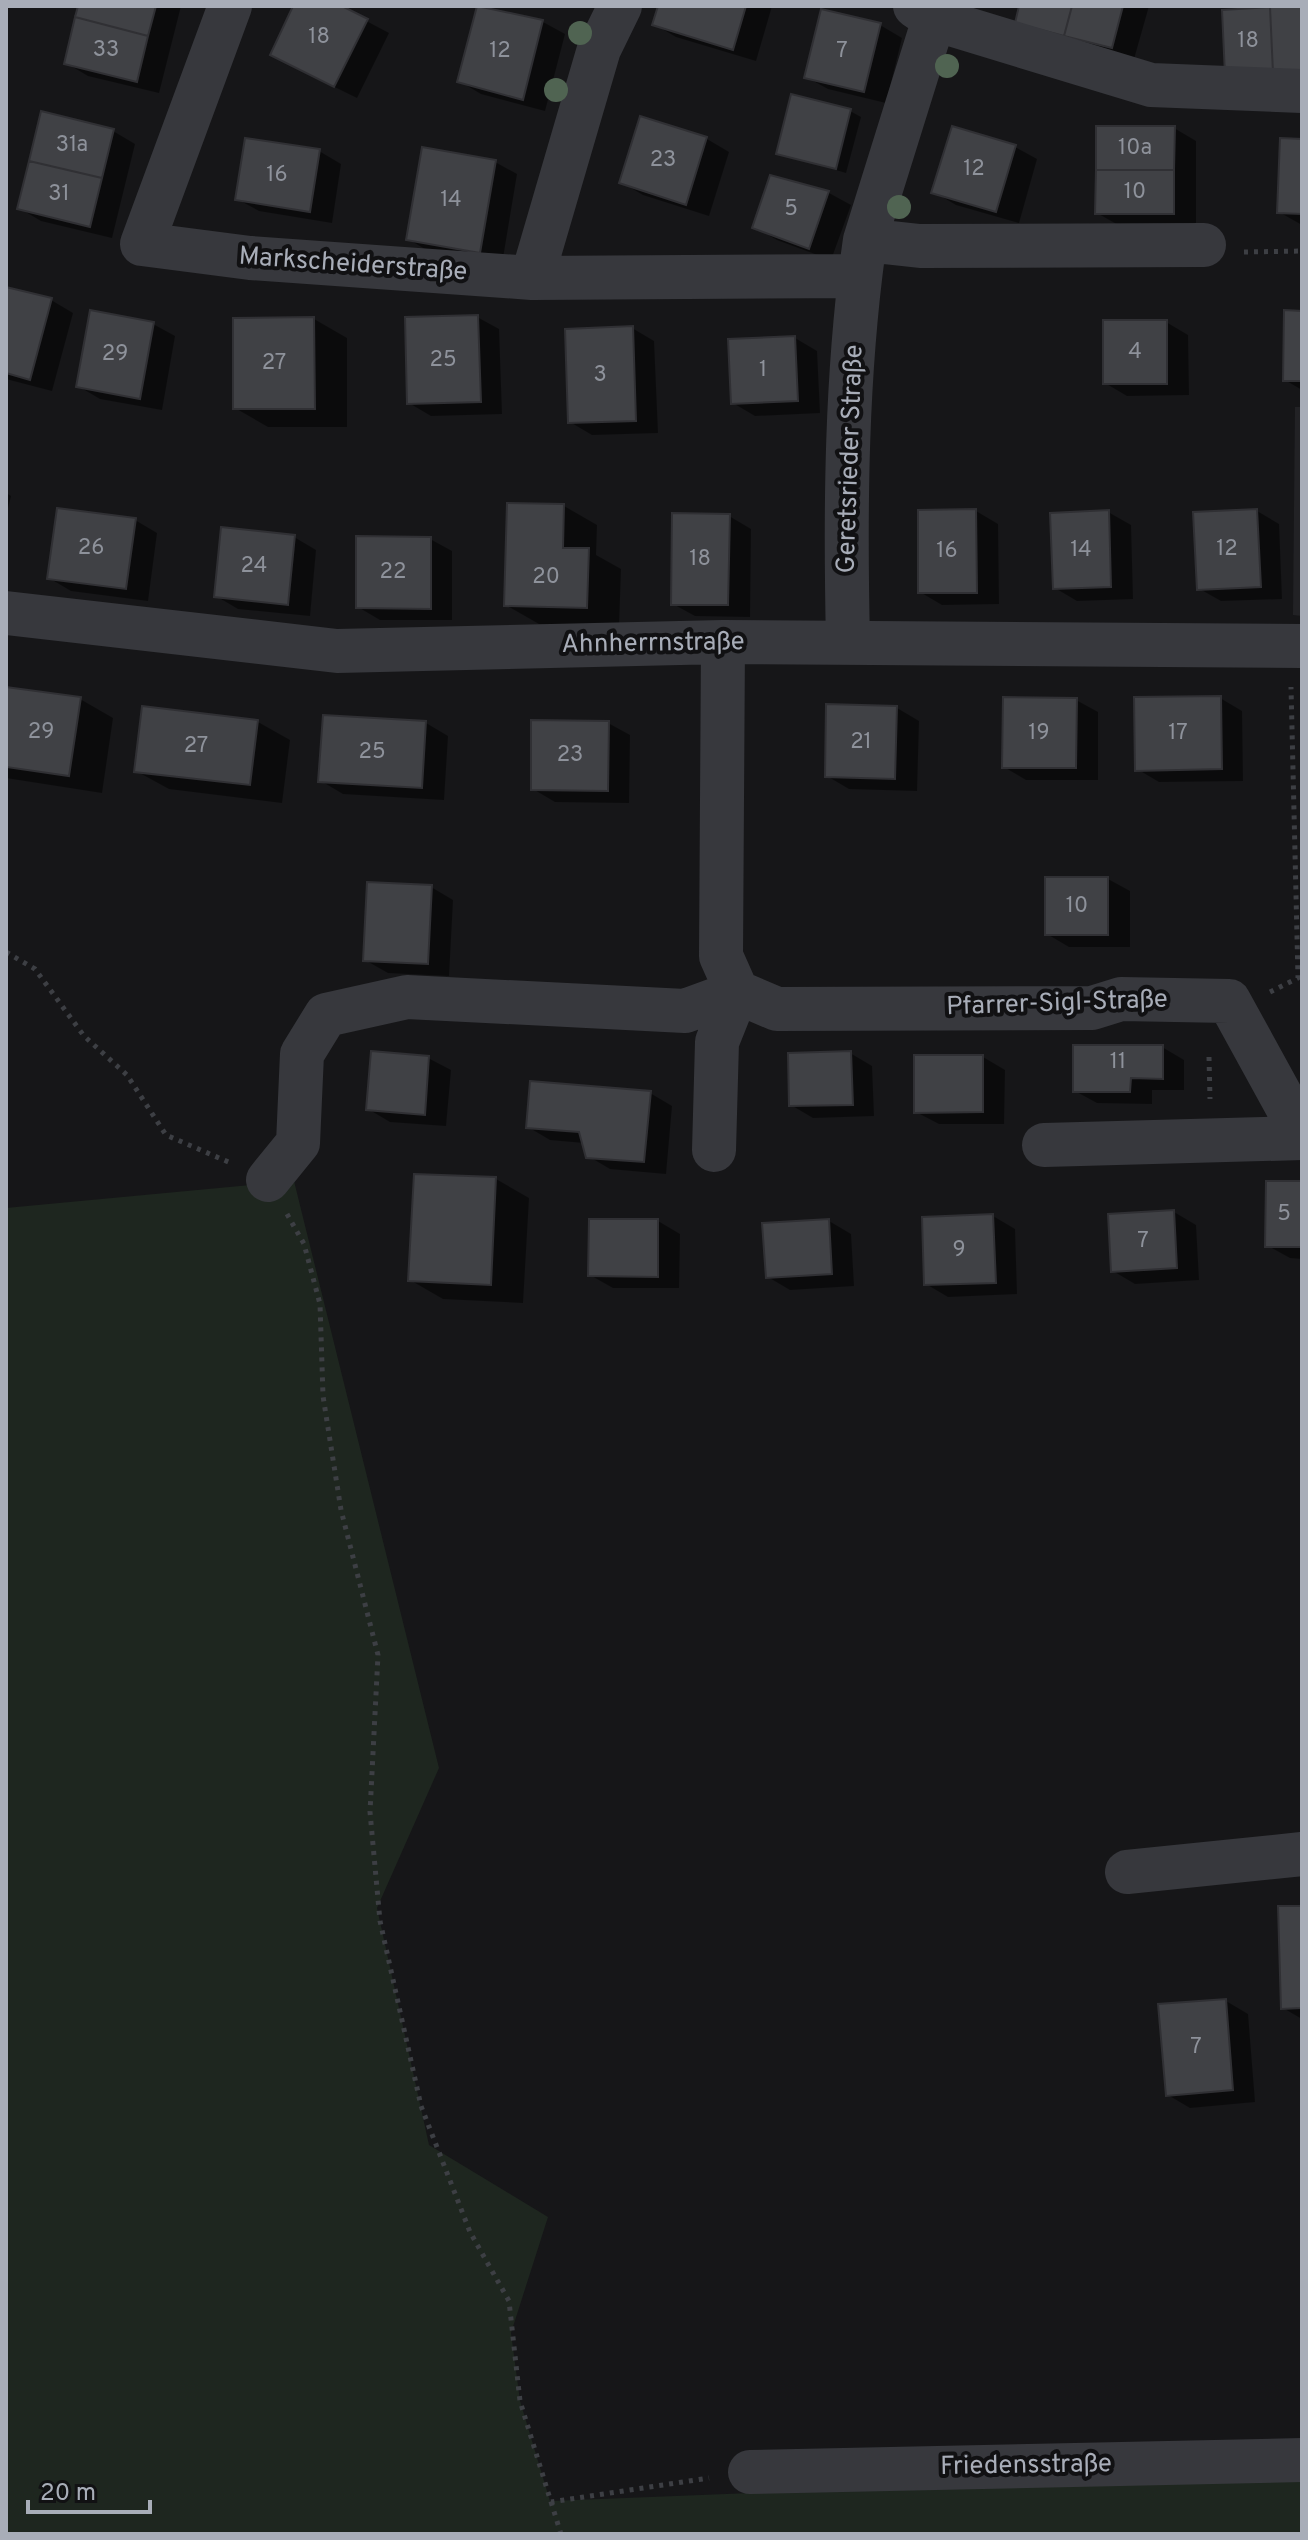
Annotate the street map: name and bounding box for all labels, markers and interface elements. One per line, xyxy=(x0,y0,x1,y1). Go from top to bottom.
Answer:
house number: 18 xyxy=(308,24,330,51)
house number: 18 xyxy=(1237,28,1259,55)
house number: 33 xyxy=(93,37,119,64)
house number: 12 xyxy=(489,38,511,65)
house number: 7 xyxy=(836,38,848,65)
house number: 31a xyxy=(56,132,88,159)
house number: 10a xyxy=(1118,135,1152,162)
house number: 23 xyxy=(650,147,676,174)
house number: 12 xyxy=(963,156,985,183)
house number: 16 xyxy=(266,162,288,189)
house number: 10 xyxy=(1124,179,1146,206)
house number: 31 xyxy=(48,181,70,208)
house number: 14 xyxy=(440,187,462,214)
house number: 5 xyxy=(784,196,798,223)
street label: Markscheiderstraße xyxy=(238,241,468,289)
house number: 4 xyxy=(1128,339,1142,366)
house number: 29 xyxy=(102,341,128,368)
street label: Geretsrieder Straße xyxy=(831,344,871,574)
house number: 25 xyxy=(429,347,457,374)
house number: 27 xyxy=(262,350,286,377)
house number: 1 xyxy=(759,357,767,384)
house number: 3 xyxy=(593,362,607,389)
house number: 26 xyxy=(78,535,104,562)
house number: 12 xyxy=(1216,536,1238,563)
house number: 14 xyxy=(1070,537,1092,564)
house number: 16 xyxy=(936,538,958,565)
house number: 18 xyxy=(689,546,711,573)
house number: 24 xyxy=(241,553,267,580)
house number: 22 xyxy=(380,559,406,586)
house number: 20 xyxy=(532,564,560,591)
street label: Ahnherrnstraße xyxy=(561,626,745,662)
house number: 29 xyxy=(28,719,54,746)
house number: 19 xyxy=(1028,720,1050,747)
house number: 17 xyxy=(1168,720,1188,747)
house number: 21 xyxy=(850,729,872,756)
house number: 27 xyxy=(184,733,208,760)
house number: 25 xyxy=(358,739,386,766)
house number: 23 xyxy=(557,742,583,769)
house number: 10 xyxy=(1066,893,1088,920)
street label: Pfarrer-Sigl-Straße xyxy=(946,984,1168,1024)
house number: 11 xyxy=(1110,1049,1126,1076)
house number: 5 xyxy=(1277,1201,1291,1228)
house number: 7 xyxy=(1137,1228,1149,1255)
house number: 9 xyxy=(952,1237,966,1264)
house number: 7 xyxy=(1190,2034,1202,2061)
street label: Friedensstraße xyxy=(940,2448,1112,2484)
scale bar xyxy=(28,2464,150,2514)
text: 20 m xyxy=(40,2479,96,2509)

